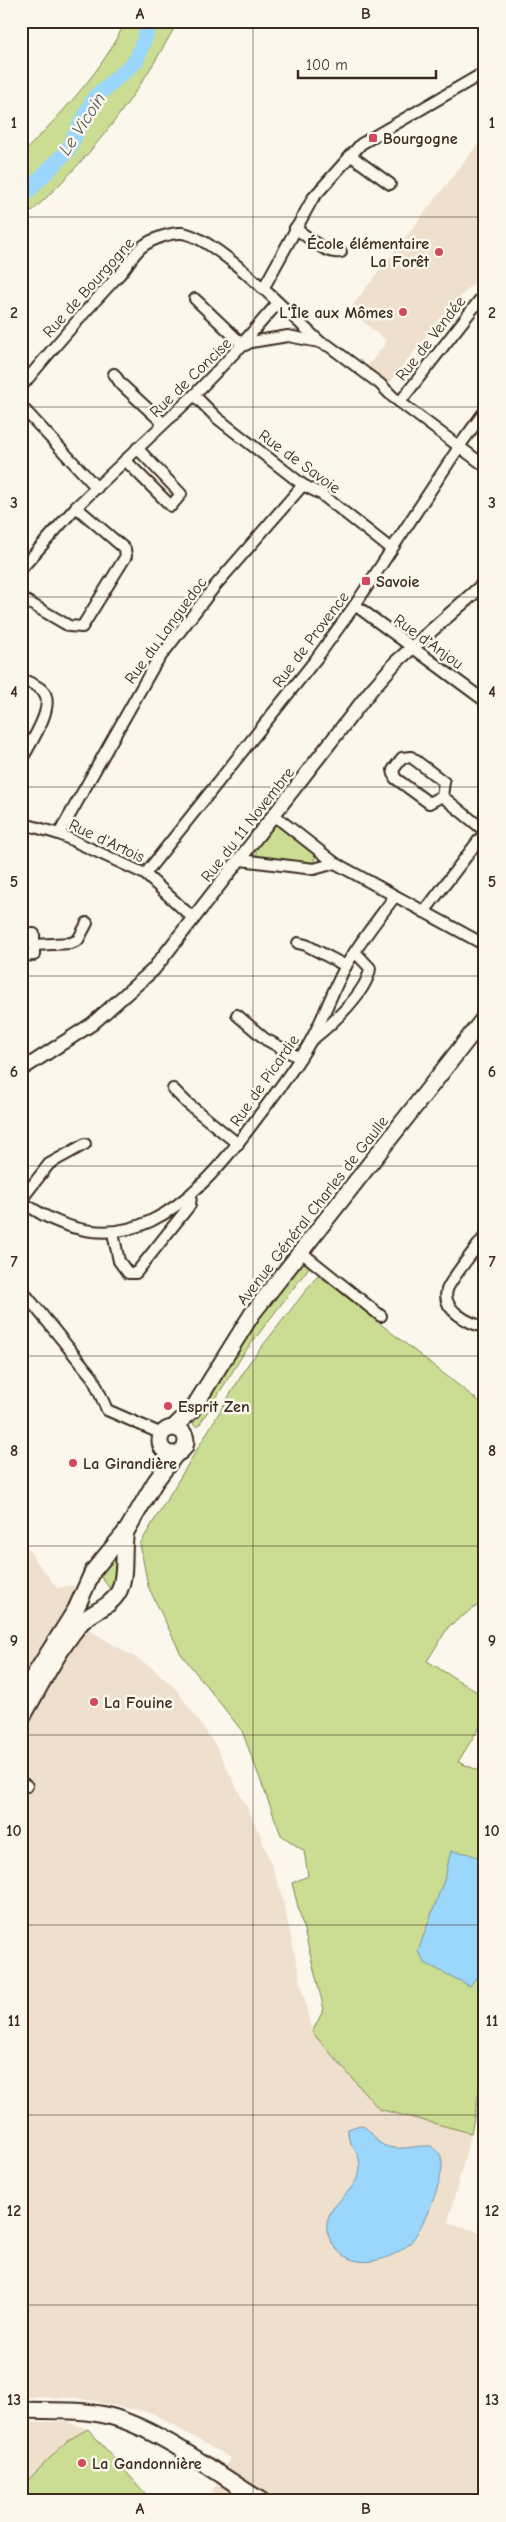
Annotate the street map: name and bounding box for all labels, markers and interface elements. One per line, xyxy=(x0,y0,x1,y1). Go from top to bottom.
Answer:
text: A xyxy=(136,5,145,23)
text: B xyxy=(361,5,371,23)
scale bar xyxy=(298,48,436,80)
text: 100 m xyxy=(306,56,348,74)
water label: Le Vicoin xyxy=(55,89,110,159)
text: 1 xyxy=(11,114,17,132)
text: 1 xyxy=(489,114,495,132)
place label: Bourgogne xyxy=(383,130,458,148)
marker: Bourgogne xyxy=(367,132,379,144)
street label: Rue de Bourgogne xyxy=(39,234,138,341)
place label: École élémentaire La Forêt xyxy=(307,234,430,271)
marker: École élémentaire La Forêt xyxy=(433,246,445,258)
street label: Rue de Vendée xyxy=(392,293,469,384)
place label: L'Île aux Mômes xyxy=(279,303,393,322)
text: 2 xyxy=(10,304,18,322)
text: 2 xyxy=(488,304,496,322)
marker: L'Île aux Mômes xyxy=(397,306,409,318)
street label: Rue de Concise xyxy=(146,334,235,421)
street label: Rue de Savoie xyxy=(255,426,344,497)
text: 3 xyxy=(10,494,18,512)
text: 3 xyxy=(488,494,496,512)
place label: Savoie xyxy=(376,573,420,591)
street label: Rue du Languedoc xyxy=(121,574,211,687)
marker: Savoie xyxy=(360,575,372,587)
street label: Rue de Provence xyxy=(269,588,353,691)
street label: Rue d'Anjou xyxy=(390,611,467,673)
text: 4 xyxy=(10,683,18,701)
text: 4 xyxy=(488,683,496,701)
street label: Rue du 11 Novembre xyxy=(198,764,298,885)
street label: Rue d'Artois xyxy=(66,816,147,866)
text: 5 xyxy=(10,873,18,891)
text: 5 xyxy=(488,873,496,891)
street label: Rue de Picardie xyxy=(227,1031,303,1130)
text: 6 xyxy=(10,1063,18,1081)
text: 6 xyxy=(488,1063,496,1081)
street label: Avenue Général Charles de Gaulle xyxy=(233,1113,392,1309)
text: 7 xyxy=(10,1253,18,1271)
text: 7 xyxy=(488,1253,496,1271)
place label: Esprit Zen xyxy=(178,1398,250,1416)
marker: Esprit Zen xyxy=(162,1400,174,1412)
text: 8 xyxy=(10,1442,18,1460)
text: 8 xyxy=(488,1442,496,1460)
place label: La Girandière xyxy=(83,1455,177,1473)
marker: La Girandière xyxy=(67,1457,79,1469)
text: 9 xyxy=(10,1632,18,1650)
text: 9 xyxy=(488,1632,496,1650)
place label: La Fouine xyxy=(104,1694,172,1712)
marker: La Fouine xyxy=(88,1696,100,1708)
text: 10 xyxy=(6,1822,22,1840)
text: 10 xyxy=(484,1822,500,1840)
text: 11 xyxy=(8,2012,20,2030)
text: 11 xyxy=(486,2012,498,2030)
text: 12 xyxy=(7,2202,21,2220)
text: 12 xyxy=(485,2202,499,2220)
text: 13 xyxy=(7,2391,21,2409)
text: 13 xyxy=(485,2391,499,2409)
place label: La Gandonnière xyxy=(92,2455,202,2473)
marker: La Gandonnière xyxy=(76,2457,88,2469)
text: A xyxy=(136,2500,145,2518)
text: B xyxy=(361,2500,371,2518)

